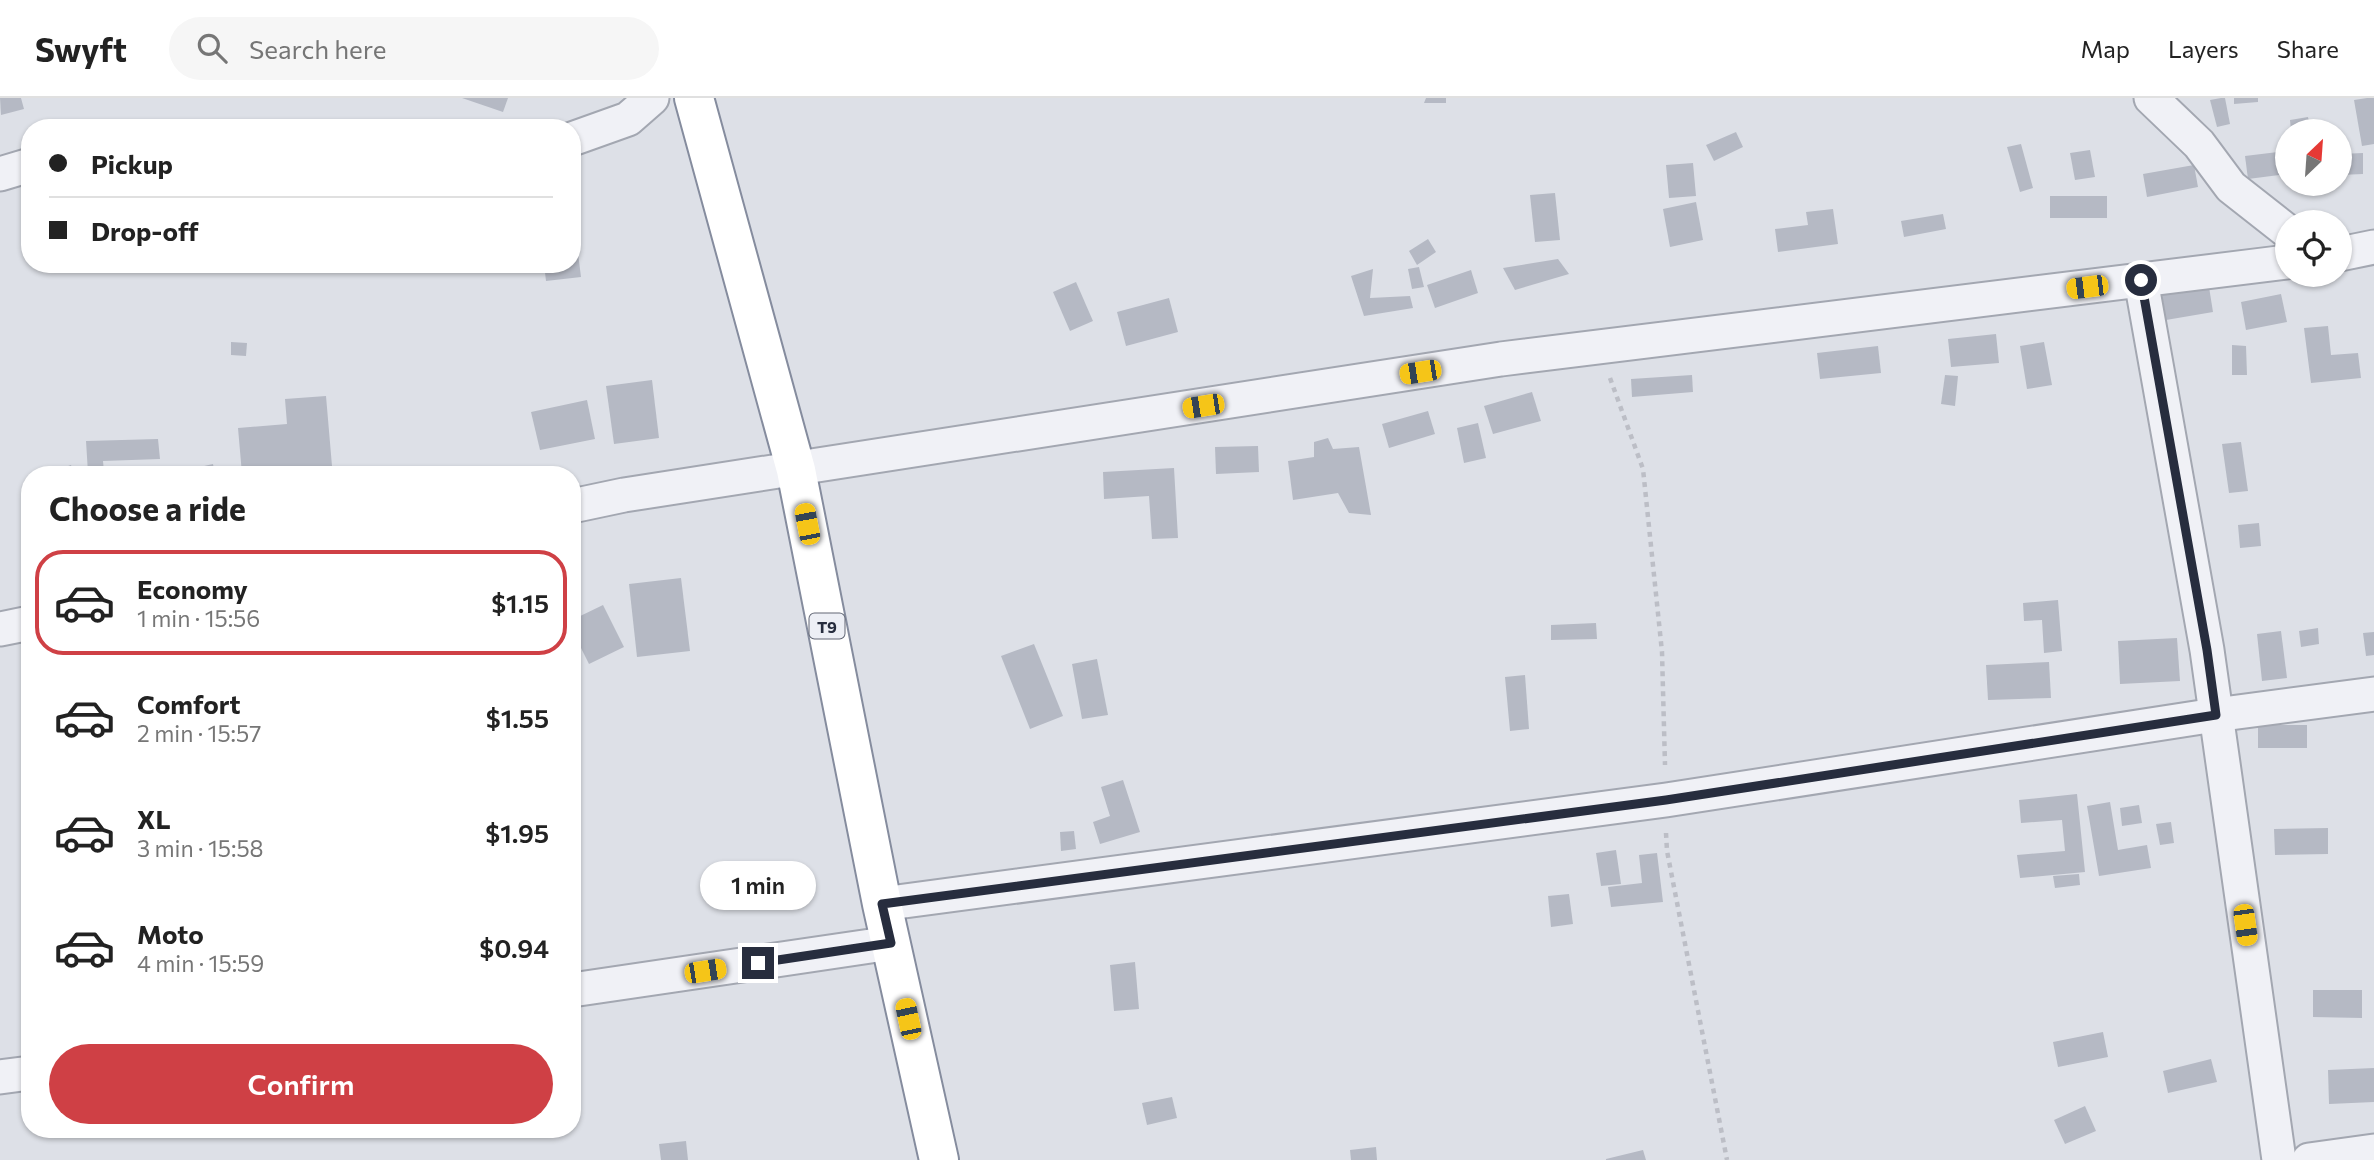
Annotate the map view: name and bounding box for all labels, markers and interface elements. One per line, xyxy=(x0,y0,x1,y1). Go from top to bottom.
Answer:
search box xyxy=(169,17,659,80)
text: Swyft xyxy=(35,28,127,69)
icon: search xyxy=(193,29,231,67)
text: Search here xyxy=(249,33,386,64)
text: Map xyxy=(2081,34,2130,63)
text: Layers xyxy=(2168,34,2239,63)
text: Share xyxy=(2277,34,2339,63)
north arrow xyxy=(2275,119,2352,196)
map controls xyxy=(2275,119,2352,287)
text: Pickup xyxy=(91,148,173,179)
button: locate xyxy=(2275,210,2352,287)
text: Drop-off xyxy=(91,215,198,246)
route start xyxy=(2125,264,2157,296)
car xyxy=(2065,274,2110,300)
car xyxy=(1398,358,1443,386)
car xyxy=(1181,392,1226,420)
text: Choose a ride xyxy=(49,488,246,528)
car xyxy=(793,501,822,547)
icon: car xyxy=(53,571,116,634)
text: Economy xyxy=(137,573,248,604)
text: $1.15 xyxy=(491,587,549,618)
text: 1 min · 15:56 xyxy=(137,604,260,632)
road number: T9 xyxy=(810,614,844,638)
icon: car xyxy=(53,686,116,749)
text: Comfort xyxy=(137,688,240,719)
text: $1.55 xyxy=(486,702,549,733)
text: 2 min · 15:57 xyxy=(137,719,261,747)
icon: car xyxy=(53,801,116,864)
text: XL xyxy=(137,803,171,834)
text: $1.95 xyxy=(485,817,549,848)
text: 3 min · 15:58 xyxy=(137,834,264,862)
callout: 1 min xyxy=(700,862,816,910)
text: 1 min xyxy=(731,871,785,899)
car xyxy=(2232,903,2259,947)
icon: car xyxy=(53,916,116,979)
text: Moto xyxy=(137,918,204,949)
text: $0.94 xyxy=(479,932,549,963)
route end xyxy=(742,947,774,979)
text: 4 min · 15:59 xyxy=(137,949,264,977)
car xyxy=(683,957,728,985)
car xyxy=(894,996,923,1042)
button: Confirm xyxy=(49,1044,553,1124)

